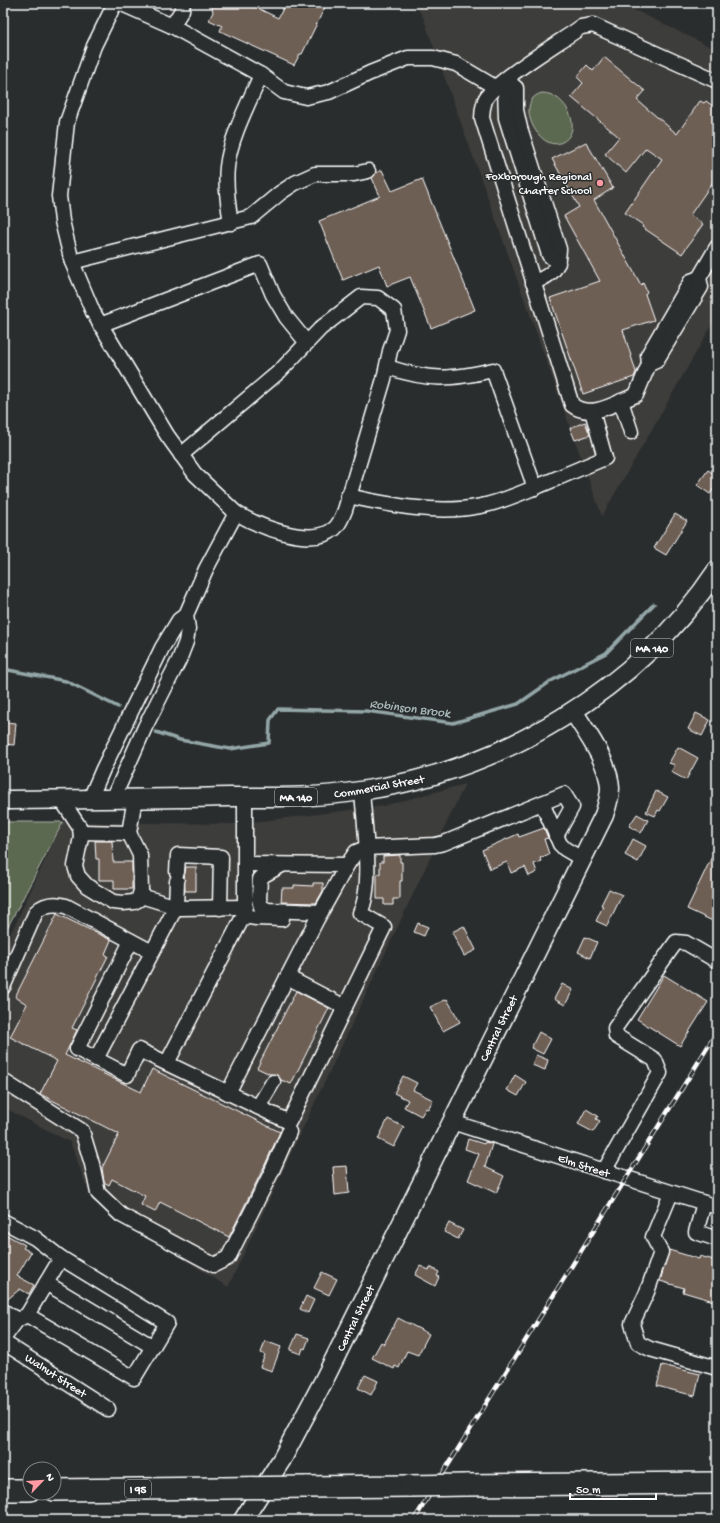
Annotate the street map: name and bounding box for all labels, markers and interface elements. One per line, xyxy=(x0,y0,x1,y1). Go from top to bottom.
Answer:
place label: Foxborough Regional Charter School xyxy=(484,171,592,199)
marker: Foxborough Regional Charter School xyxy=(595,178,605,188)
road number: MA 140 xyxy=(631,639,673,657)
water label: Robinson Brook xyxy=(369,697,452,722)
street label: Commercial Street xyxy=(333,773,426,803)
road number: MA 140 xyxy=(275,788,317,806)
street label: Central Street xyxy=(478,993,522,1064)
street label: Elm Street xyxy=(556,1152,612,1182)
street label: Central Street xyxy=(335,1283,379,1354)
street label: Walnut Street xyxy=(22,1352,89,1402)
north arrow xyxy=(22,1461,62,1501)
text: N xyxy=(42,1472,56,1483)
scale bar xyxy=(570,1475,656,1501)
road number: I 95 xyxy=(125,1480,151,1498)
text: 50 m xyxy=(576,1484,601,1498)

